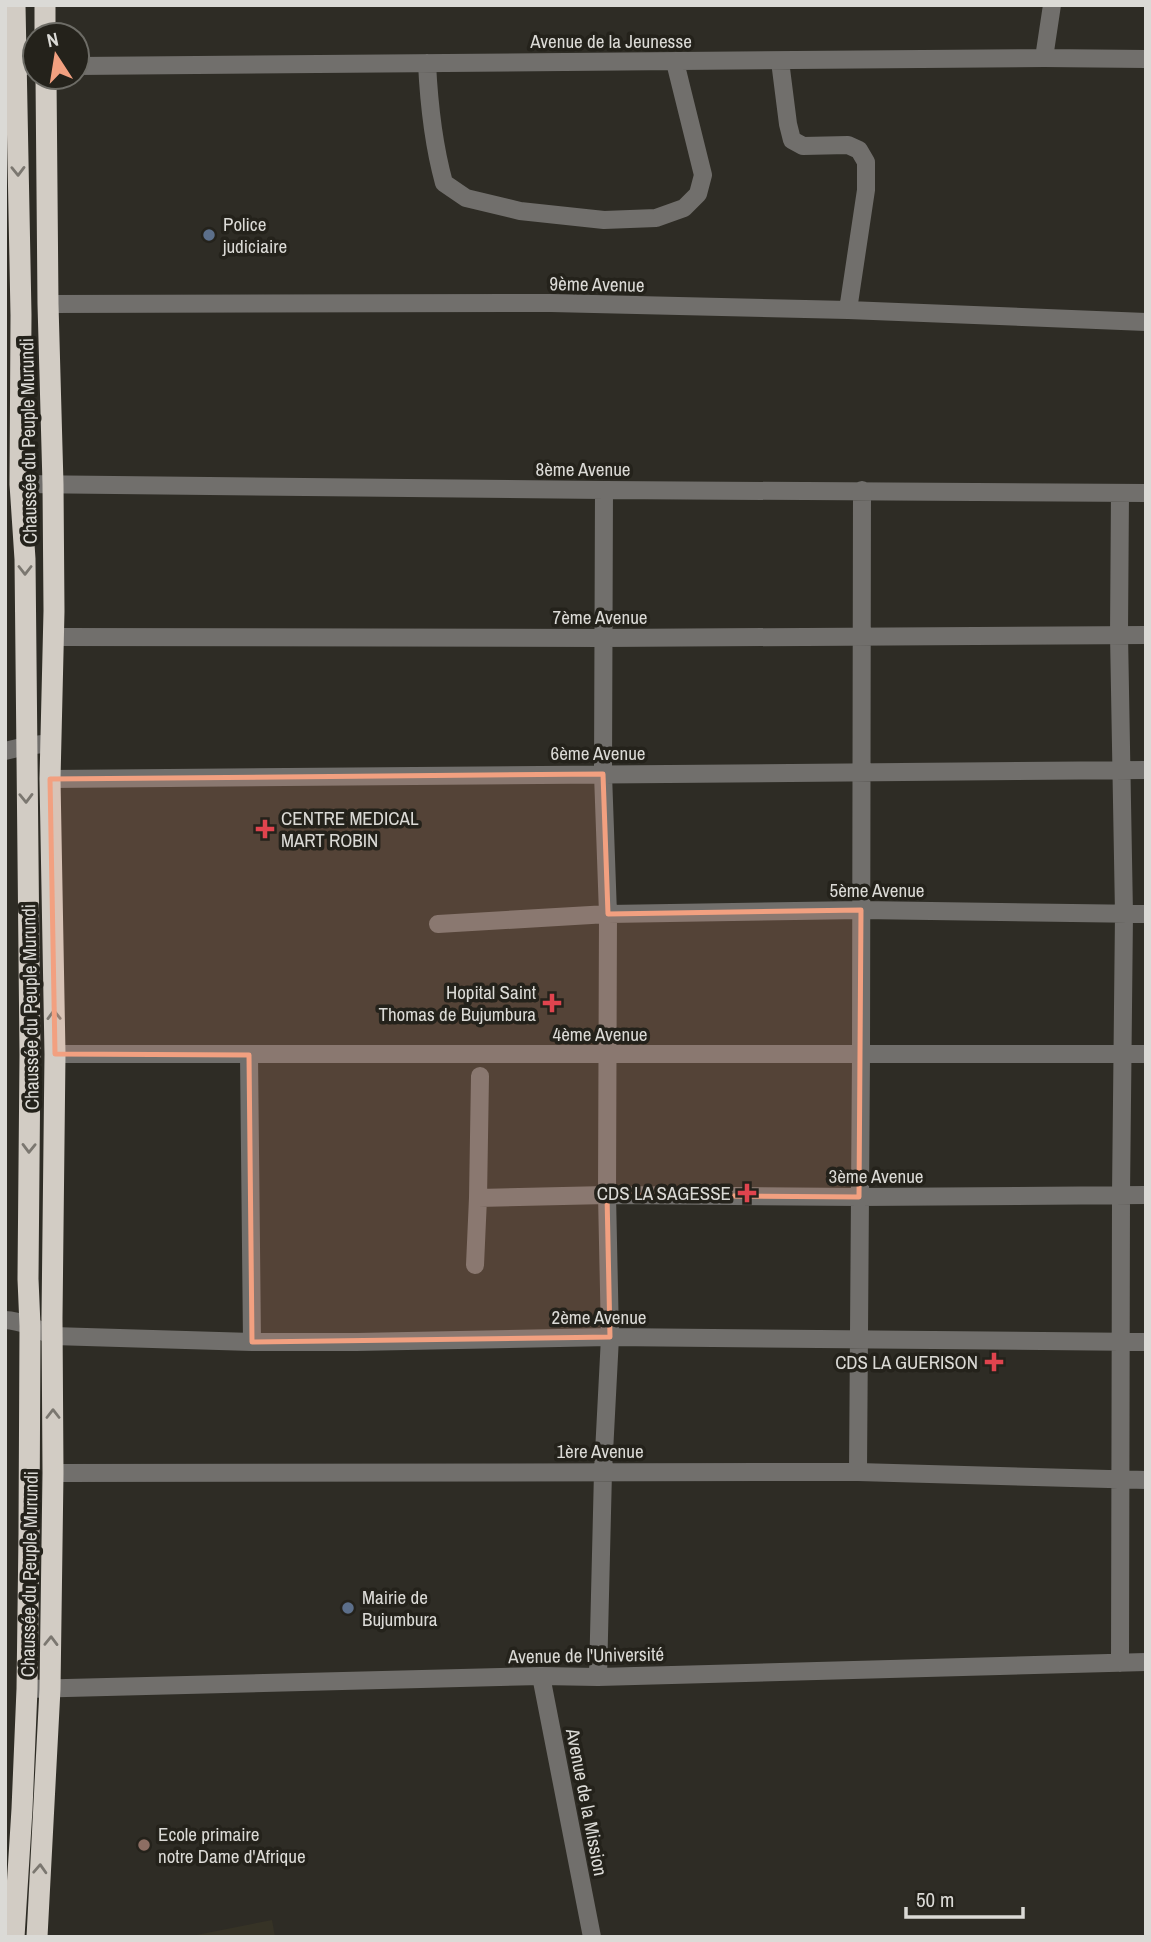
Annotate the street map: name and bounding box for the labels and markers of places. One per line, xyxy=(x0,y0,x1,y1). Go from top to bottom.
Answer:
place label: Police judiciaire xyxy=(222,211,287,259)
marker: Police judiciaire xyxy=(201,227,217,243)
place label: CENTRE MEDICAL MART ROBIN xyxy=(281,805,419,853)
marker: CENTRE MEDICAL MART ROBIN xyxy=(255,819,275,839)
place label: Hopital Saint Thomas de Bujumbura xyxy=(378,979,537,1027)
marker: Hopital Saint Thomas de Bujumbura xyxy=(542,993,562,1013)
place label: CDS LA SAGESSE xyxy=(597,1180,731,1206)
marker: CDS LA SAGESSE xyxy=(737,1183,757,1203)
place label: CDS LA GUERISON xyxy=(835,1349,978,1375)
marker: CDS LA GUERISON xyxy=(984,1352,1004,1372)
place label: Mairie de Bujumbura xyxy=(362,1584,438,1632)
marker: Mairie de Bujumbura xyxy=(340,1600,356,1616)
place label: Ecole primaire notre Dame d'Afrique xyxy=(158,1821,306,1869)
marker: Ecole primaire notre Dame d'Afrique xyxy=(136,1837,152,1853)

